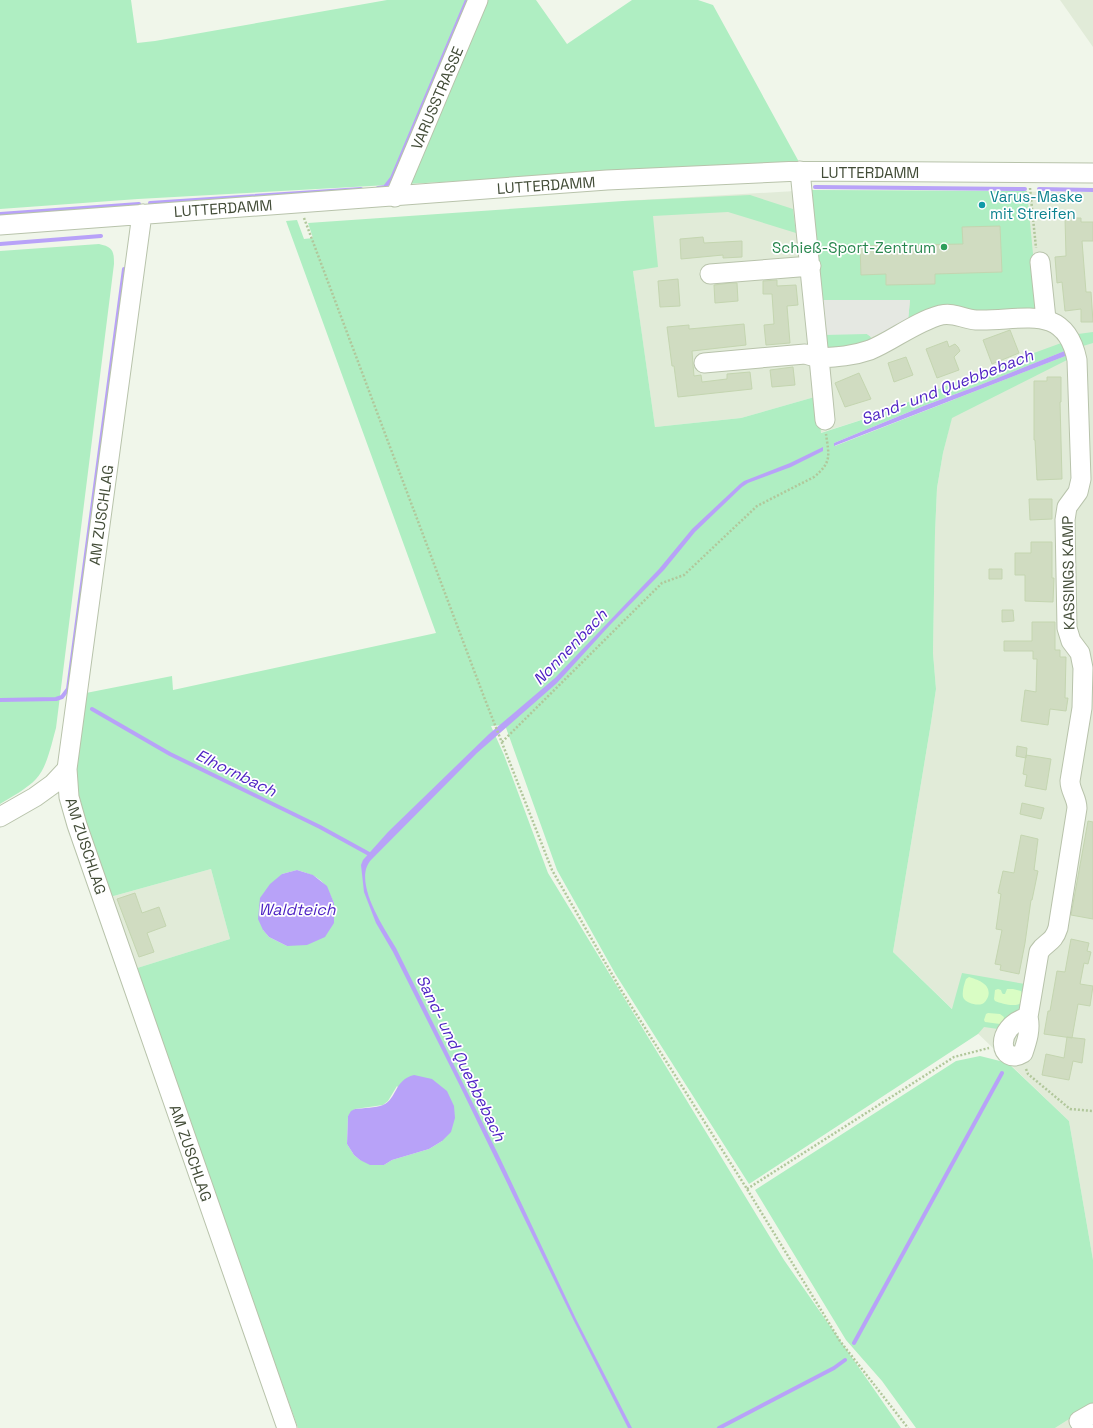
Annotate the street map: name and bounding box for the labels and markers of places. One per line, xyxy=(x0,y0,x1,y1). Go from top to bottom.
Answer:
place label: Varus-Maske mit Streifen xyxy=(990,187,1083,223)
marker: Varus-Maske mit Streifen xyxy=(977,200,987,210)
place label: Schieß-Sport-Zentrum xyxy=(772,238,936,257)
marker: Schieß-Sport-Zentrum xyxy=(939,242,949,252)

